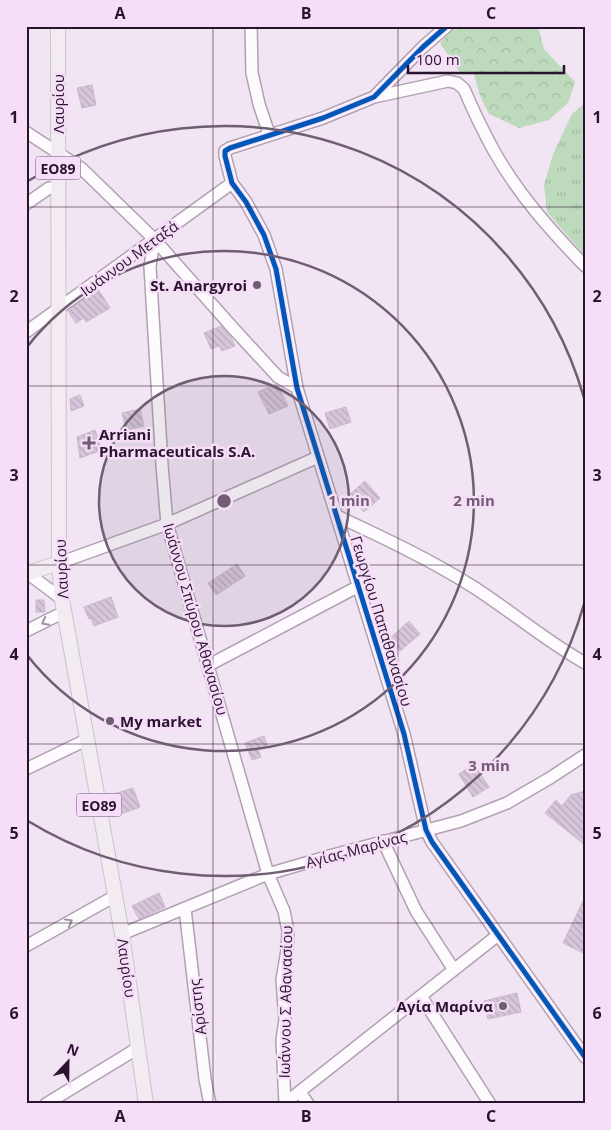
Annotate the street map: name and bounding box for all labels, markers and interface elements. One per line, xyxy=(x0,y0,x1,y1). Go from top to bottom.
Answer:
text: A xyxy=(114,2,126,24)
text: B xyxy=(301,2,311,24)
text: C xyxy=(486,2,496,24)
scale bar xyxy=(408,42,565,74)
text: 100 m xyxy=(416,49,460,69)
street label: Λαυρίου xyxy=(48,74,68,134)
text: 1 xyxy=(9,106,19,128)
text: 1 xyxy=(592,106,602,128)
road number: ΕΟ89 xyxy=(36,156,80,180)
street label: Ιωάννου Μεταξά xyxy=(76,216,182,300)
place label: St. Anargyroi xyxy=(150,275,247,295)
marker: St. Anargyroi xyxy=(251,279,263,291)
text: 2 xyxy=(9,285,19,307)
text: 2 xyxy=(592,285,602,307)
place label: Arriani Pharmaceuticals S.A. xyxy=(99,424,255,461)
marker: Arriani Pharmaceuticals S.A. xyxy=(83,437,95,449)
text: 3 xyxy=(9,464,19,486)
text: 3 xyxy=(592,464,602,486)
text: 1 min xyxy=(328,490,370,510)
text: 2 min xyxy=(453,490,495,510)
centre of rings xyxy=(215,492,233,510)
street label: Ιωάννου Σπύρου Αθανασίου xyxy=(159,521,233,717)
street label: Γεωργίου Παπαθανασίου xyxy=(347,533,417,709)
street label: Λαυρίου xyxy=(49,539,73,599)
one-way arrow xyxy=(41,616,50,626)
text: 4 xyxy=(9,643,19,665)
text: 4 xyxy=(592,643,602,665)
place label: My market xyxy=(120,711,202,731)
marker: My market xyxy=(104,715,116,727)
text: 3 min xyxy=(468,755,510,775)
road number: ΕΟ89 xyxy=(76,794,122,816)
text: 5 xyxy=(9,822,19,844)
text: 5 xyxy=(592,822,602,844)
street label: Αγίας Μαρίνας xyxy=(303,826,409,872)
one-way arrow xyxy=(63,918,72,928)
street label: Ιωάννου Σ Αθανασίου xyxy=(274,925,296,1079)
street label: Λαυρίου xyxy=(113,937,141,999)
street label: Αρίστης xyxy=(184,978,210,1036)
place label: Αγία Μαρίνα xyxy=(397,996,493,1016)
marker: Αγία Μαρίνα xyxy=(497,1000,509,1012)
text: 6 xyxy=(9,1002,19,1024)
text: 6 xyxy=(592,1002,602,1024)
north arrow xyxy=(42,1038,92,1088)
text: N xyxy=(64,1039,82,1060)
text: A xyxy=(114,1105,126,1127)
text: B xyxy=(301,1105,311,1127)
text: C xyxy=(486,1105,496,1127)

